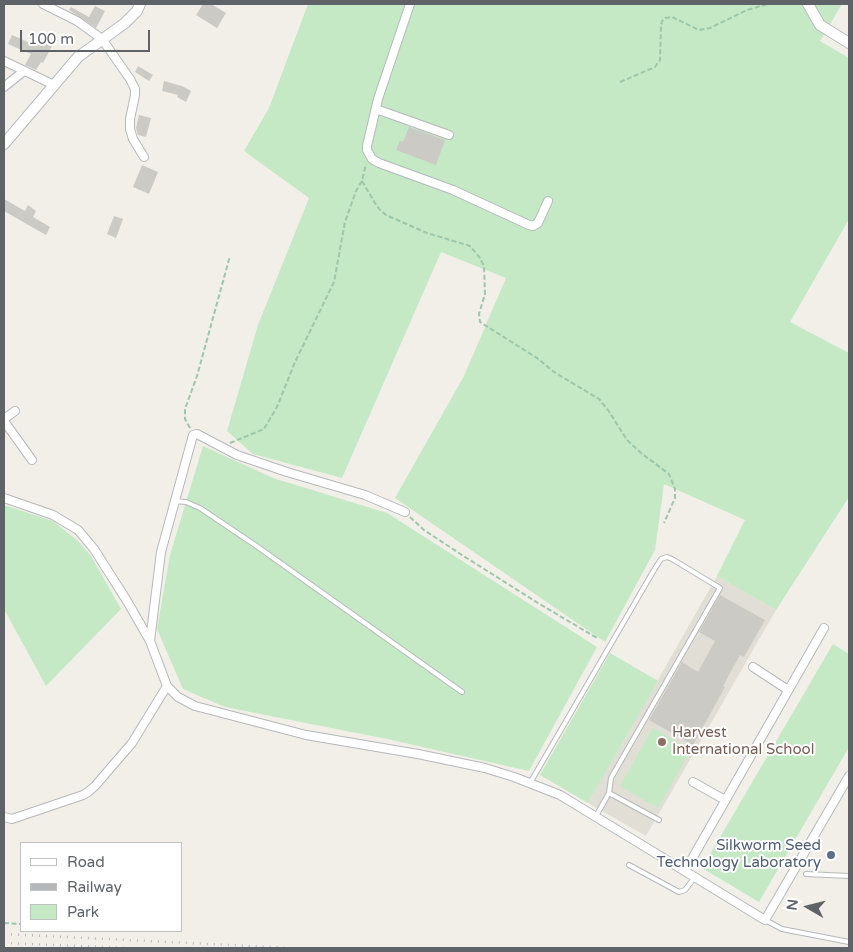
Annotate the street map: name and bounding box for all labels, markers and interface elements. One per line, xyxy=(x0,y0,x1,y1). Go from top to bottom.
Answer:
scale bar xyxy=(22,20,152,52)
text: 100 m xyxy=(28,30,74,48)
place label: Harvest International School xyxy=(672,724,814,759)
marker: Harvest International School xyxy=(656,736,668,748)
place label: Silkworm Seed Technology Laboratory xyxy=(656,837,821,872)
legend xyxy=(20,842,182,932)
marker: Silkworm Seed Technology Laboratory xyxy=(825,849,837,861)
text: Road xyxy=(67,853,105,871)
text: Railway xyxy=(67,878,122,896)
north arrow xyxy=(783,882,833,932)
text: N xyxy=(783,898,802,912)
text: Park xyxy=(67,903,99,921)

